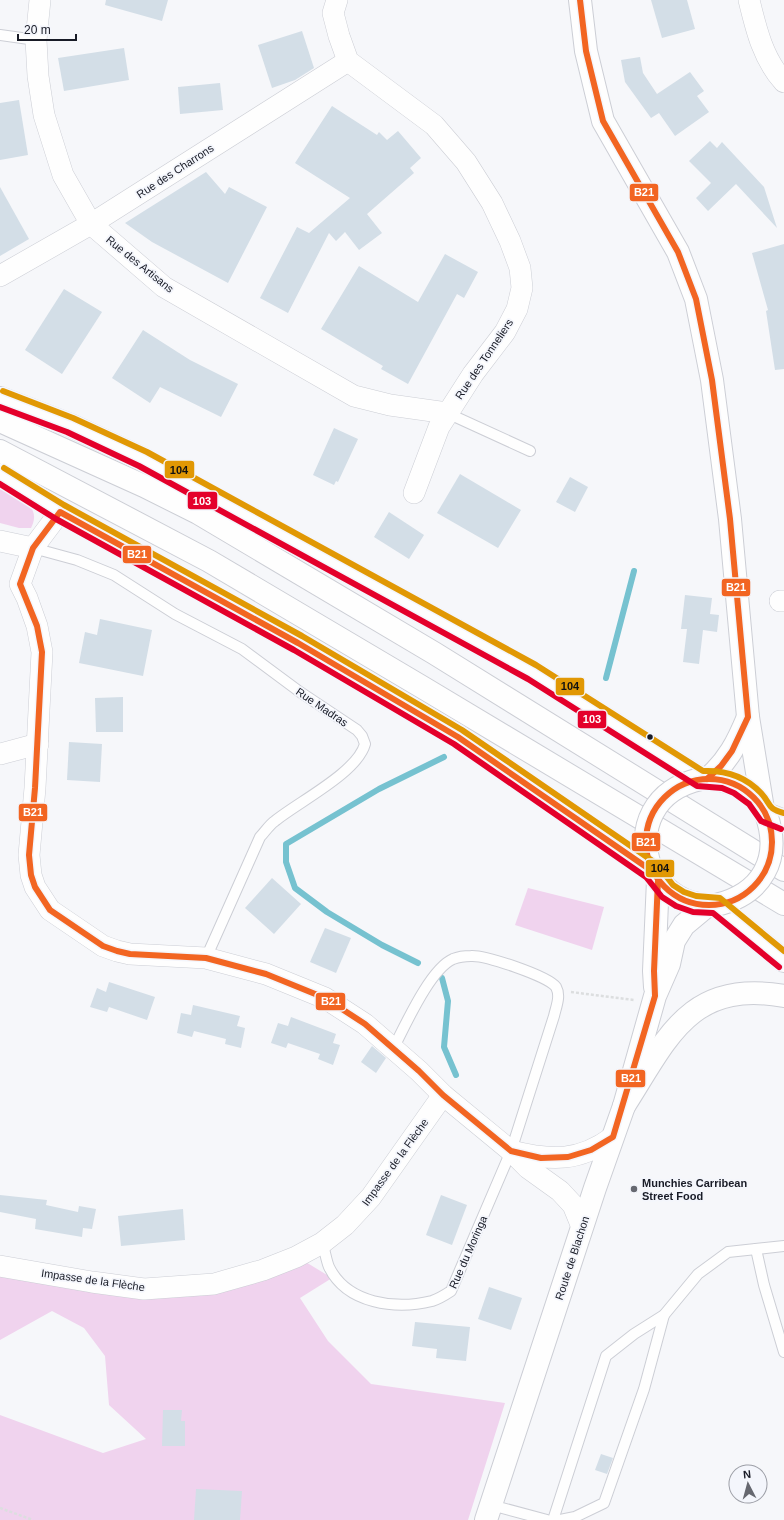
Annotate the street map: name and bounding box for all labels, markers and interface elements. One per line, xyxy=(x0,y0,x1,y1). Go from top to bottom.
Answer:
scale bar xyxy=(18,16,76,42)
text: 20 m xyxy=(24,23,51,37)
street label: Rue des Charrons xyxy=(134,141,216,200)
line badge: B21 xyxy=(629,183,659,202)
text: B21 xyxy=(634,186,654,198)
street label: Rue des Artisans xyxy=(104,233,176,295)
street label: Rue des Tonneliers xyxy=(453,316,516,401)
line badge: 104 xyxy=(164,460,195,479)
text: 104 xyxy=(170,464,189,476)
line badge: 103 xyxy=(187,491,218,510)
text: 103 xyxy=(193,495,211,507)
line badge: B21 xyxy=(122,545,152,564)
text: B21 xyxy=(127,548,147,560)
line badge: B21 xyxy=(721,578,751,597)
text: B21 xyxy=(726,581,746,593)
line badge: 104 xyxy=(555,677,585,696)
text: 104 xyxy=(561,680,580,692)
street label: Rue Madras xyxy=(294,685,351,729)
line badge: 103 xyxy=(577,710,607,729)
text: 103 xyxy=(583,713,601,725)
unlabelled marker xyxy=(645,732,655,742)
line badge: B21 xyxy=(18,803,48,822)
text: B21 xyxy=(23,806,43,818)
line badge: B21 xyxy=(631,832,661,852)
text: B21 xyxy=(636,836,656,848)
line badge: 104 xyxy=(645,859,675,878)
text: 104 xyxy=(651,862,670,874)
line badge: B21 xyxy=(315,992,346,1011)
text: B21 xyxy=(321,995,341,1007)
line badge: B21 xyxy=(615,1069,646,1088)
text: B21 xyxy=(621,1072,641,1084)
street label: Impasse de la Flèche xyxy=(359,1116,431,1208)
place label: Munchies Carribean Street Food xyxy=(642,1177,747,1202)
marker: Munchies Carribean Street Food xyxy=(629,1184,639,1194)
street label: Rue du Moringa xyxy=(447,1213,490,1290)
street label: Route de Blachon xyxy=(553,1215,591,1301)
street label: Impasse de la Flèche xyxy=(40,1267,146,1293)
north arrow xyxy=(728,1464,768,1504)
text: N xyxy=(742,1468,752,1480)

